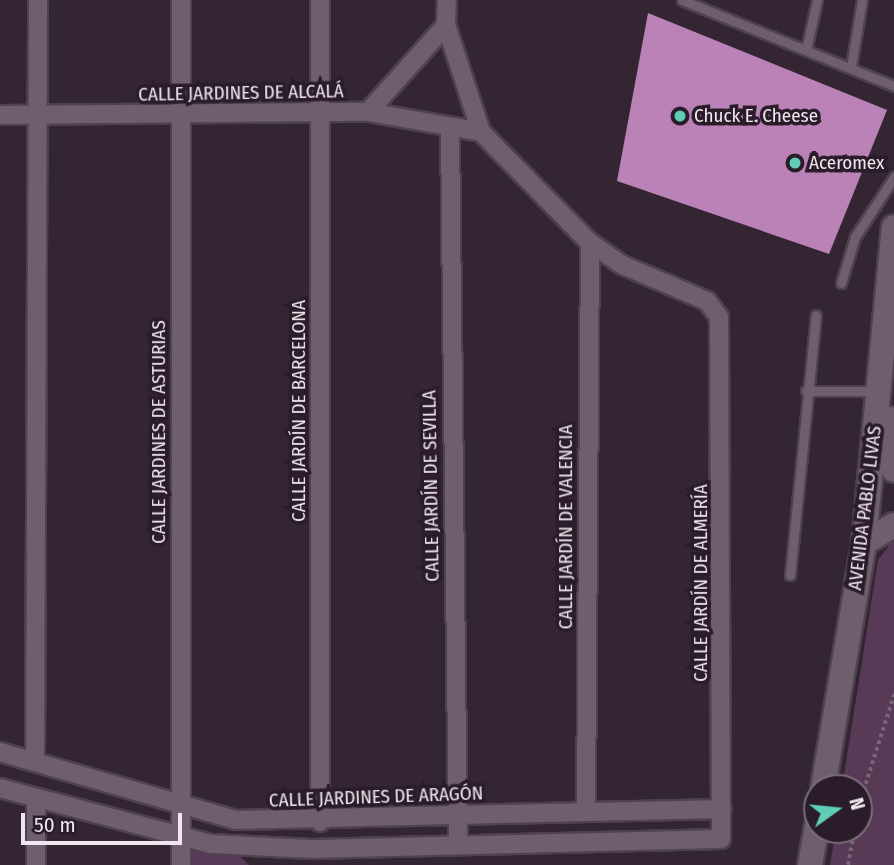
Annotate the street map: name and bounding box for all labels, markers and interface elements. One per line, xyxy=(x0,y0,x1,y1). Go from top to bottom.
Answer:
street label: CALLE JARDINES DE ALCALÁ xyxy=(138,80,344,106)
place label: Chuck E. Cheese xyxy=(694,105,818,127)
marker: Chuck E. Cheese xyxy=(672,108,688,124)
place label: Aceromex xyxy=(809,152,884,174)
marker: Aceromex xyxy=(787,155,803,171)
street label: CALLE JARDÍN DE BARCELONA xyxy=(288,300,310,522)
street label: CALLE JARDINES DE ASTURIAS xyxy=(148,320,170,544)
street label: CALLE JARDÍN DE SEVILLA xyxy=(418,390,444,582)
street label: AVENIDA PABLO LIVAS xyxy=(844,424,886,592)
street label: CALLE JARDÍN DE VALENCIA xyxy=(555,425,577,629)
street label: CALLE JARDÍN DE ALMERÍA xyxy=(690,484,712,682)
north arrow xyxy=(803,774,873,844)
street label: CALLE JARDINES DE ARAGÓN xyxy=(268,782,484,812)
text: N xyxy=(844,795,869,812)
scale bar xyxy=(24,798,186,842)
text: 50 m xyxy=(34,812,76,838)

